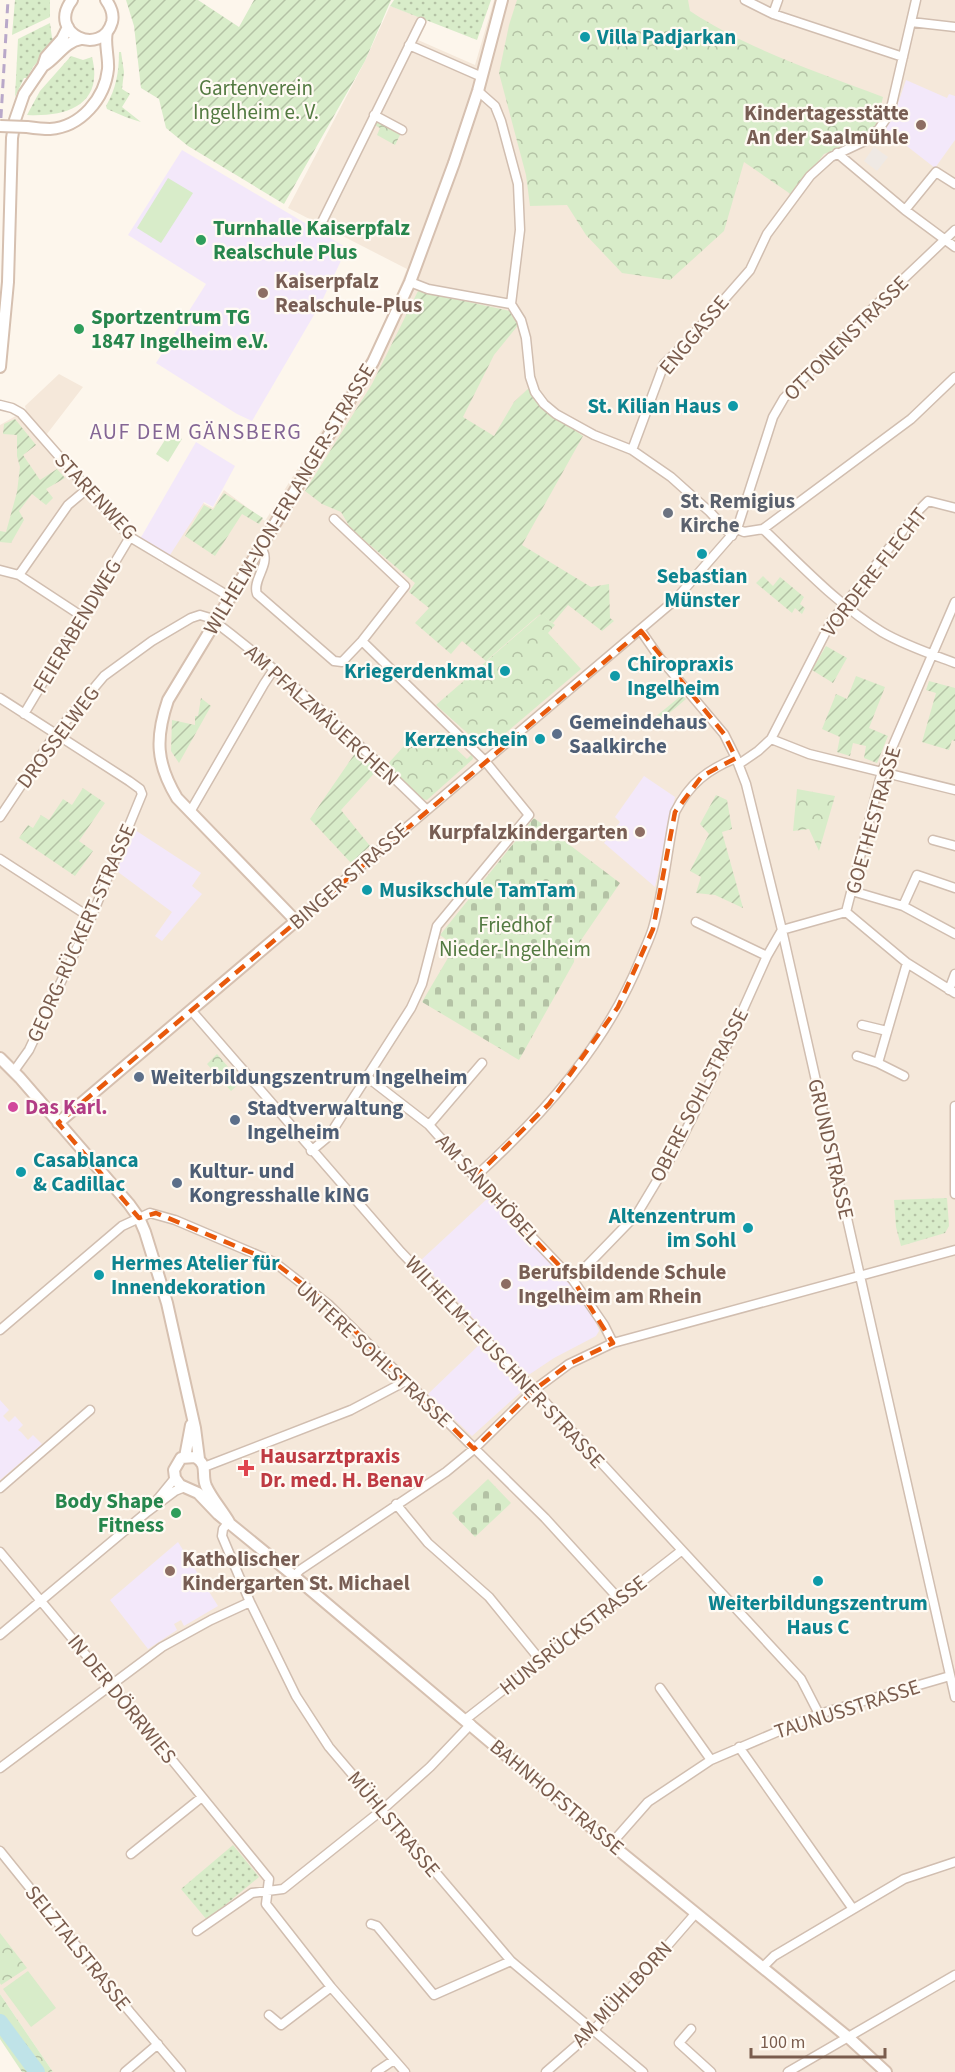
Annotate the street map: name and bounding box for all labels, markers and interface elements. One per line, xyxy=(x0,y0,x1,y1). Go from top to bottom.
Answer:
place label: Villa Padjarkan xyxy=(596,22,736,52)
marker: Villa Padjarkan xyxy=(578,30,592,44)
park label: Gartenverein Ingelheim e. V. xyxy=(193,73,319,127)
place label: Kindertagesstätte An der Saalmühle xyxy=(744,98,909,152)
marker: Kindertagesstätte An der Saalmühle xyxy=(914,118,928,132)
place label: Turnhalle Kaiserpfalz Realschule Plus xyxy=(213,213,410,267)
marker: Turnhalle Kaiserpfalz Realschule Plus xyxy=(194,233,208,247)
place label: Kaiserpfalz Realschule-Plus xyxy=(275,266,422,320)
street label: OTTONENSTRASSE xyxy=(777,269,915,407)
marker: Kaiserpfalz Realschule-Plus xyxy=(256,286,270,300)
street label: ENGGASSE xyxy=(652,289,736,381)
place label: Sportzentrum TG 1847 Ingelheim e.V. xyxy=(91,302,268,356)
marker: Sportzentrum TG 1847 Ingelheim e.V. xyxy=(72,322,86,336)
street label: WILHELM-VON-ERLANGER-STRASSE xyxy=(196,358,382,640)
place label: St. Kilian Haus xyxy=(587,391,721,421)
marker: St. Kilian Haus xyxy=(726,399,740,413)
district label: AUF DEM GÄNSBERG xyxy=(90,416,302,448)
street label: STARENWEG xyxy=(48,446,144,546)
place label: St. Remigius Kirche xyxy=(680,486,795,540)
street label: VORDERE FLECHT xyxy=(814,501,934,643)
marker: St. Remigius Kirche xyxy=(661,506,675,520)
marker: Sebastian Münster xyxy=(695,547,709,561)
street label: FEIERABENDWEG xyxy=(25,553,129,699)
place label: Sebastian Münster xyxy=(656,561,748,615)
street label: AM PFALZMÄUERCHEN xyxy=(238,637,406,793)
place label: Chiropraxis Ingelheim xyxy=(627,649,734,703)
place label: Kriegerdenkmal xyxy=(344,656,493,686)
marker: Kriegerdenkmal xyxy=(498,664,512,678)
marker: Chiropraxis Ingelheim xyxy=(608,669,622,683)
street label: DROSSELWEG xyxy=(9,679,107,795)
place label: Gemeindehaus Saalkirche xyxy=(569,707,707,761)
place label: Kerzenschein xyxy=(404,724,528,754)
marker: Gemeindehaus Saalkirche xyxy=(550,727,564,741)
marker: Kerzenschein xyxy=(533,732,547,746)
street label: GOETHESTRASSE xyxy=(838,743,908,897)
street label: BINGER STRASSE xyxy=(282,815,416,937)
place label: Kurpfalzkindergarten xyxy=(428,817,628,847)
street label: GEORG-RÜCKERT-STRASSE xyxy=(19,819,143,1047)
marker: Kurpfalzkindergarten xyxy=(633,825,647,839)
place label: Musikschule TamTam xyxy=(379,875,576,905)
marker: Musikschule TamTam xyxy=(360,883,374,897)
park label: Friedhof Nieder-Ingelheim xyxy=(439,910,591,964)
street label: OBERE SOHLSTRASSE xyxy=(642,1003,756,1187)
place label: Weiterbildungszentrum Ingelheim xyxy=(151,1062,468,1092)
marker: Weiterbildungszentrum Ingelheim xyxy=(132,1070,146,1084)
street label: GRUNDSTRASSE xyxy=(800,1076,862,1222)
place label: Das Karl. xyxy=(25,1092,108,1122)
place label: Stadtverwaltung Ingelheim xyxy=(247,1093,403,1147)
marker: Das Karl. xyxy=(6,1100,20,1114)
marker: Stadtverwaltung Ingelheim xyxy=(228,1113,242,1127)
street label: AM SANDHÖBEL xyxy=(429,1127,547,1251)
place label: Casablanca & Cadillac xyxy=(33,1145,138,1199)
place label: Kultur- und Kongresshalle kING xyxy=(189,1156,369,1210)
marker: Casablanca & Cadillac xyxy=(14,1165,28,1179)
marker: Kultur- und Kongresshalle kING xyxy=(170,1176,184,1190)
place label: Altenzentrum im Sohl xyxy=(608,1201,736,1255)
marker: Altenzentrum im Sohl xyxy=(741,1221,755,1235)
place label: Hermes Atelier für Innendekoration xyxy=(111,1248,280,1302)
street label: WILHELM-LEUSCHNER-STRASSE xyxy=(398,1249,612,1475)
place label: Berufsbildende Schule Ingelheim am Rhein xyxy=(518,1257,726,1311)
marker: Hermes Atelier für Innendekoration xyxy=(92,1268,106,1282)
street label: UNTERE SOHLSTRASSE xyxy=(289,1274,459,1434)
marker: Berufsbildende Schule Ingelheim am Rhein xyxy=(499,1277,513,1291)
place label: Hausarztpraxis Dr. med. H. Benav xyxy=(260,1441,424,1495)
marker: Hausarztpraxis Dr. med. H. Benav xyxy=(237,1459,255,1477)
place label: Body Shape Fitness xyxy=(55,1486,164,1540)
marker: Body Shape Fitness xyxy=(169,1506,183,1520)
place label: Katholischer Kindergarten St. Michael xyxy=(182,1544,410,1598)
marker: Katholischer Kindergarten St. Michael xyxy=(163,1564,177,1578)
street label: HUNSRÜCKSTRASSE xyxy=(493,1568,653,1702)
marker: Weiterbildungszentrum Haus C xyxy=(811,1574,825,1588)
place label: Weiterbildungszentrum Haus C xyxy=(708,1588,928,1642)
street label: IN DER DÖRRWIES xyxy=(60,1628,184,1770)
street label: TAUNUSSTRASSE xyxy=(770,1671,924,1747)
street label: BAHNHOFSTRASSE xyxy=(483,1732,631,1862)
street label: MÜHLSTRASSE xyxy=(340,1764,448,1884)
street label: SELZTALSTRASSE xyxy=(18,1879,138,2017)
street label: AM MÜHLBORN xyxy=(565,1934,679,2054)
scale bar xyxy=(751,2021,884,2059)
text: 100 m xyxy=(760,2030,805,2055)

